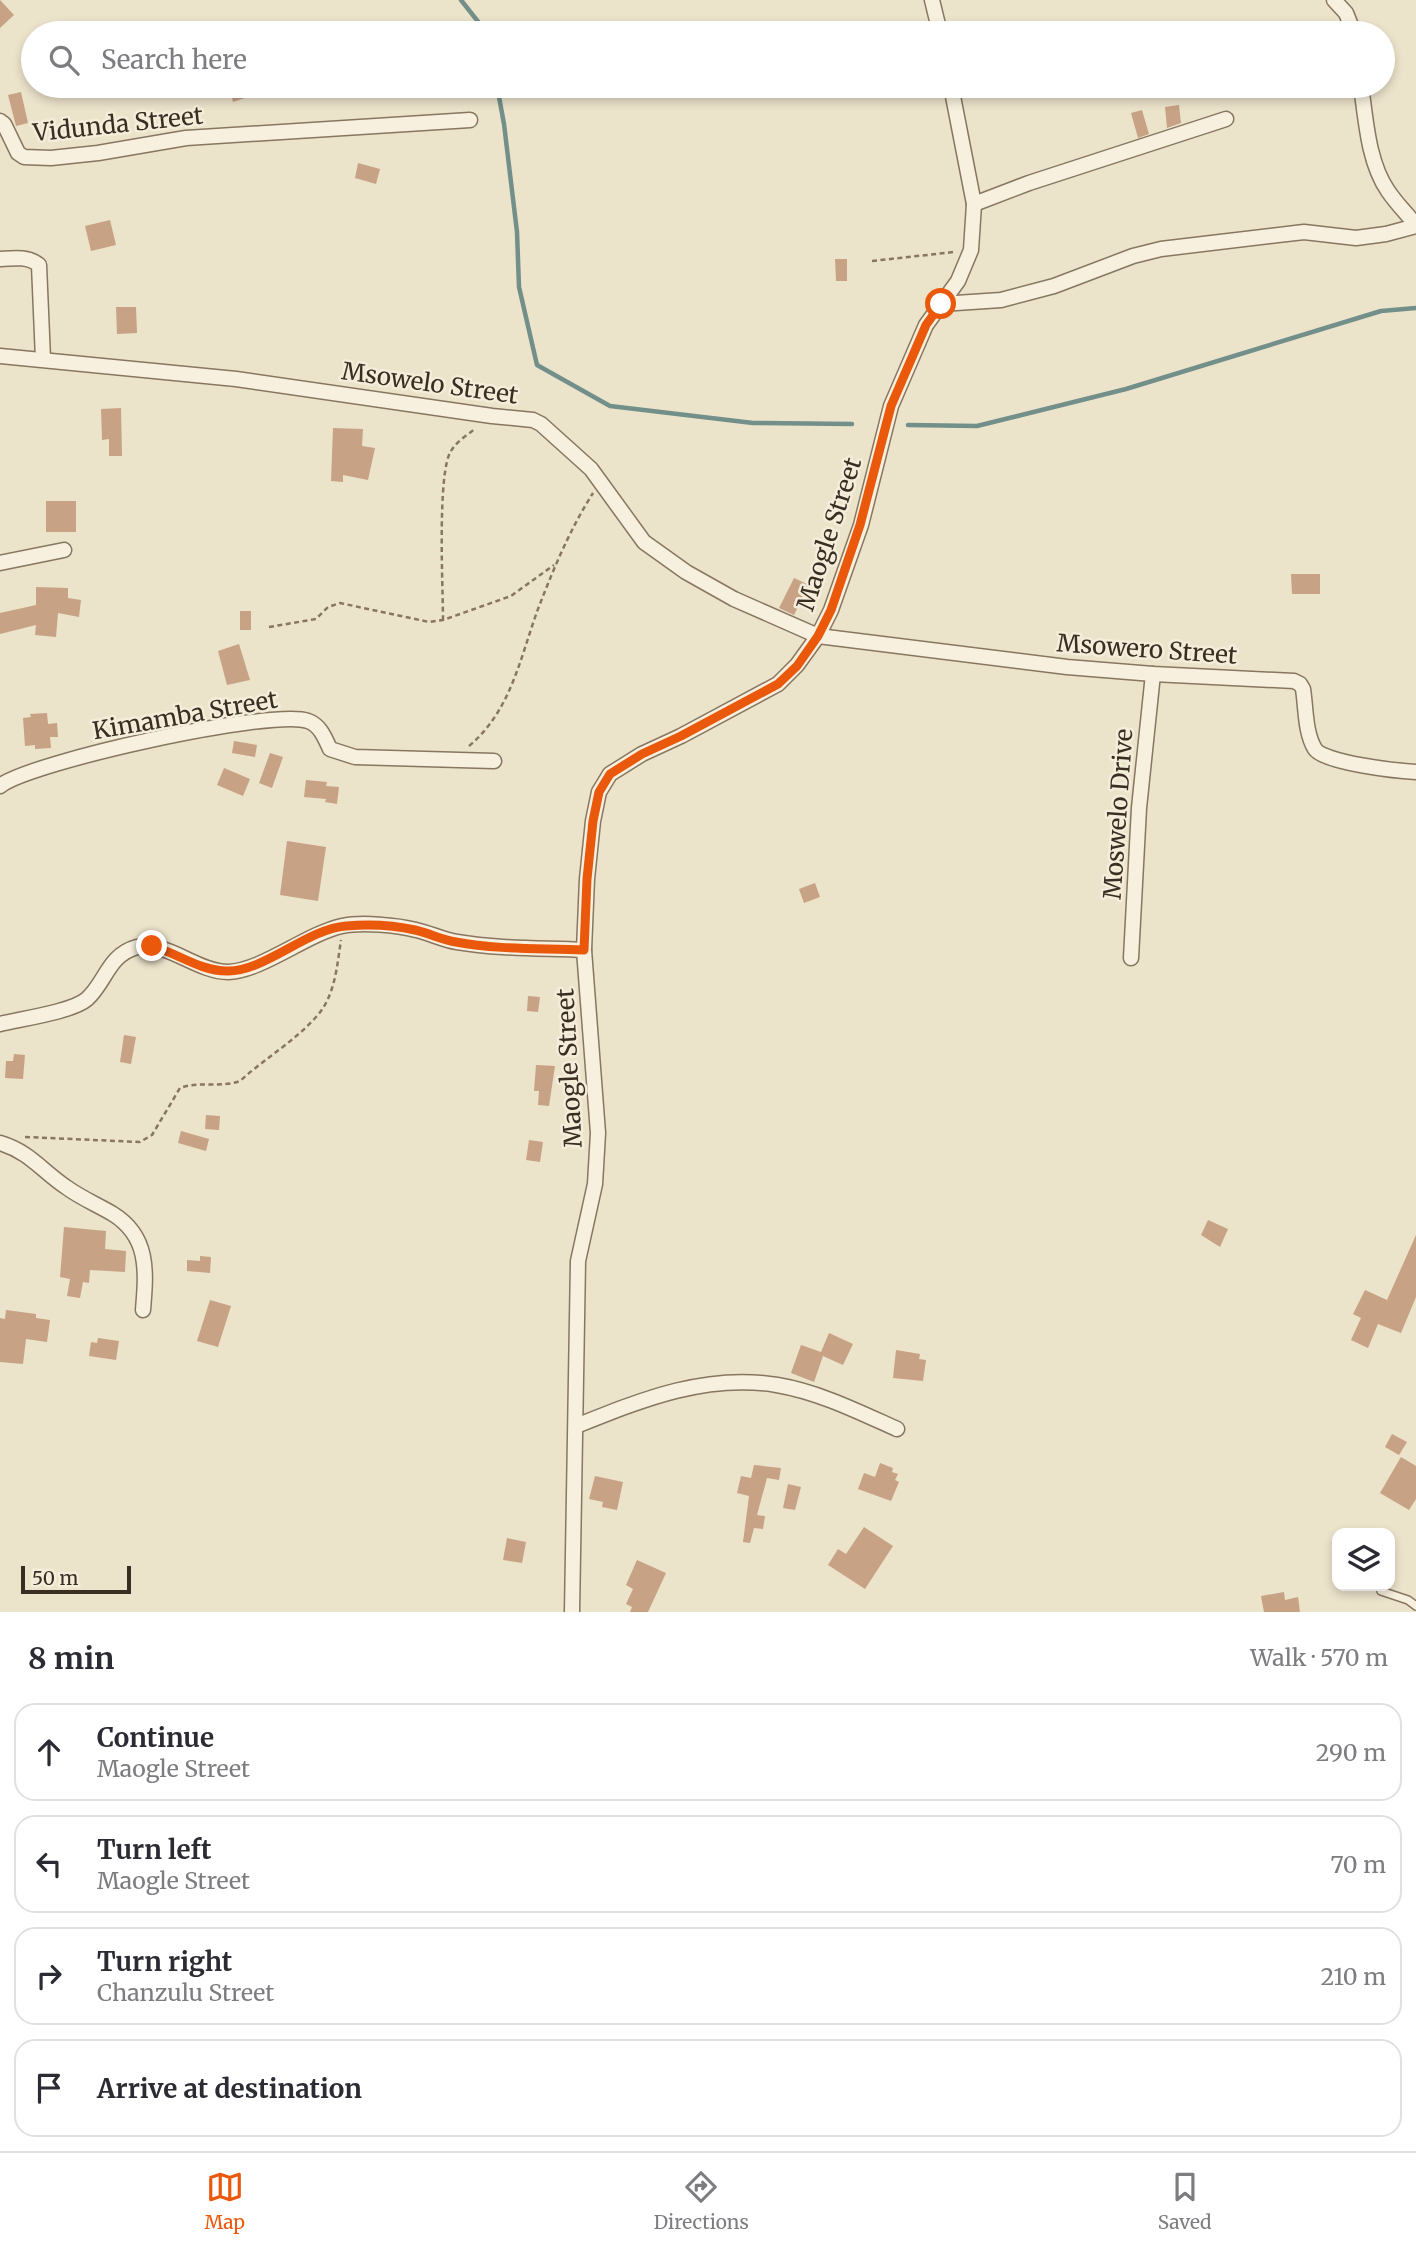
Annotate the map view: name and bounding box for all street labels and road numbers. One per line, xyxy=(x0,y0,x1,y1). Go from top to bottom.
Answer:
street label: Vidunda Street xyxy=(31,100,205,148)
street label: Msowelo Street xyxy=(340,355,521,411)
street label: Maogle Street xyxy=(790,453,869,615)
street label: Msowero Street xyxy=(1056,627,1239,671)
street label: Kimamba Street xyxy=(90,683,280,747)
street label: Moswelo Drive xyxy=(1097,727,1139,901)
street label: Maogle Street xyxy=(549,987,589,1148)

